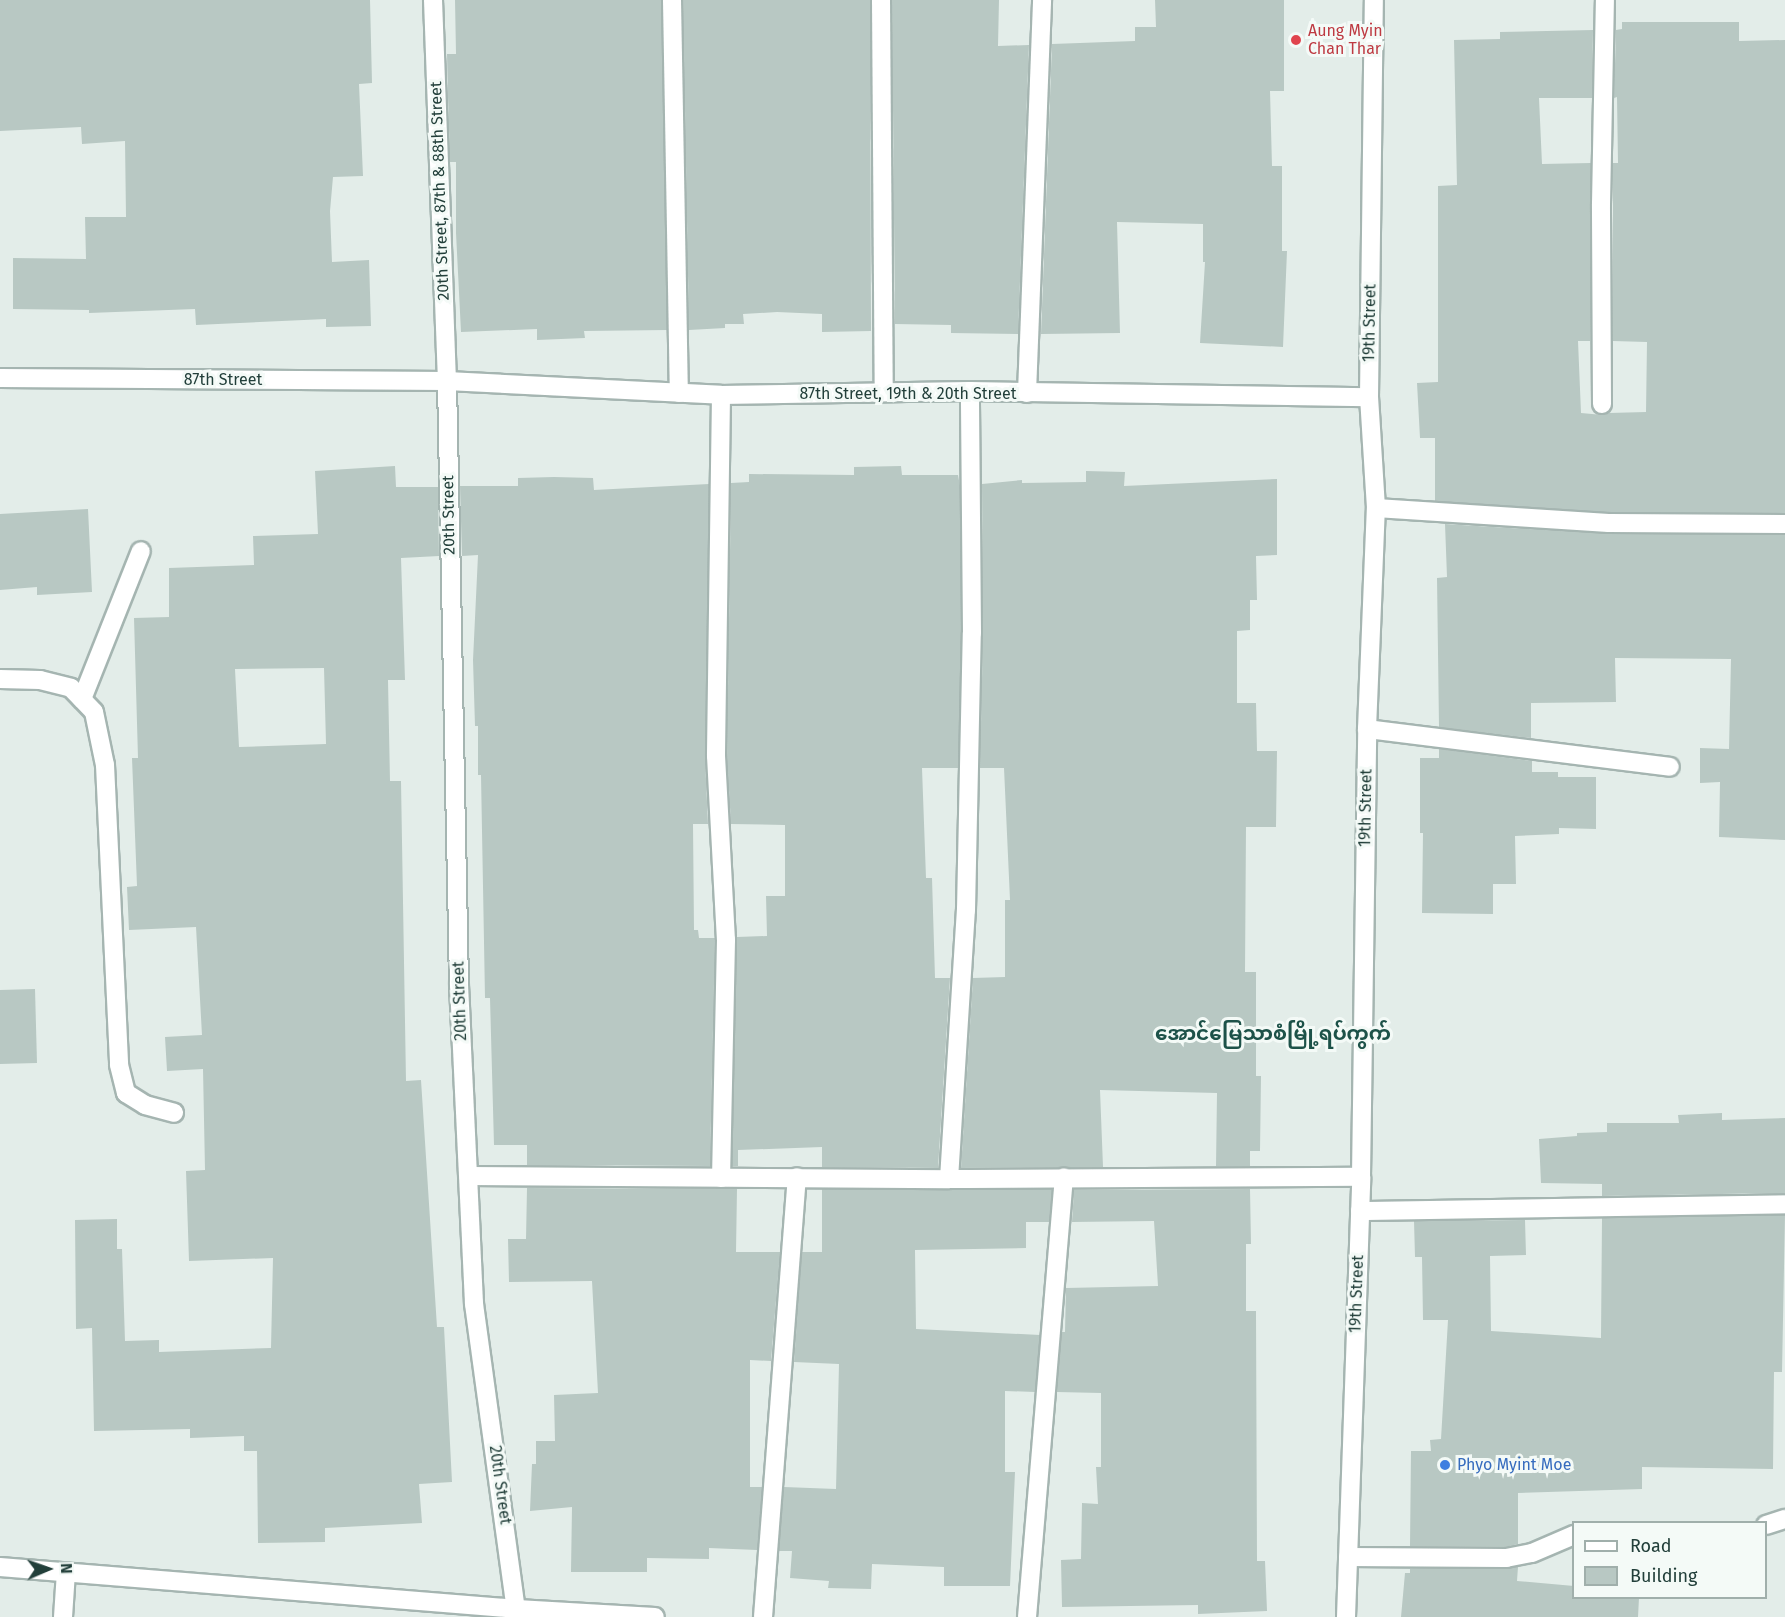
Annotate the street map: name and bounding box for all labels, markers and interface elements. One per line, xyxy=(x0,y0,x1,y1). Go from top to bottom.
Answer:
place label: Aung Myin Chan Thar xyxy=(1308,21,1383,59)
marker: Aung Myin Chan Thar xyxy=(1289,33,1303,47)
street label: 20th Street, 87th & 88th Street xyxy=(427,81,453,301)
street label: 19th Street xyxy=(1360,284,1380,362)
street label: 87th Street xyxy=(184,370,262,390)
street label: 87th Street, 19th & 20th Street xyxy=(800,384,1016,404)
street label: 20th Street xyxy=(439,475,459,555)
street label: 19th Street xyxy=(1356,769,1376,847)
street label: 20th Street xyxy=(449,961,471,1041)
district label: အောင်မြေသာစံမြို့ရပ်ကွက် xyxy=(1155,1021,1391,1045)
street label: 19th Street xyxy=(1346,1255,1368,1333)
street label: 20th Street xyxy=(485,1444,515,1526)
place label: Phyo Myint Moe xyxy=(1457,1455,1571,1475)
marker: Phyo Myint Moe xyxy=(1438,1458,1452,1472)
legend xyxy=(1572,1521,1767,1599)
text: Road xyxy=(1630,1535,1672,1557)
north arrow xyxy=(18,1539,78,1599)
text: N xyxy=(57,1563,76,1574)
text: Building xyxy=(1630,1565,1697,1587)

